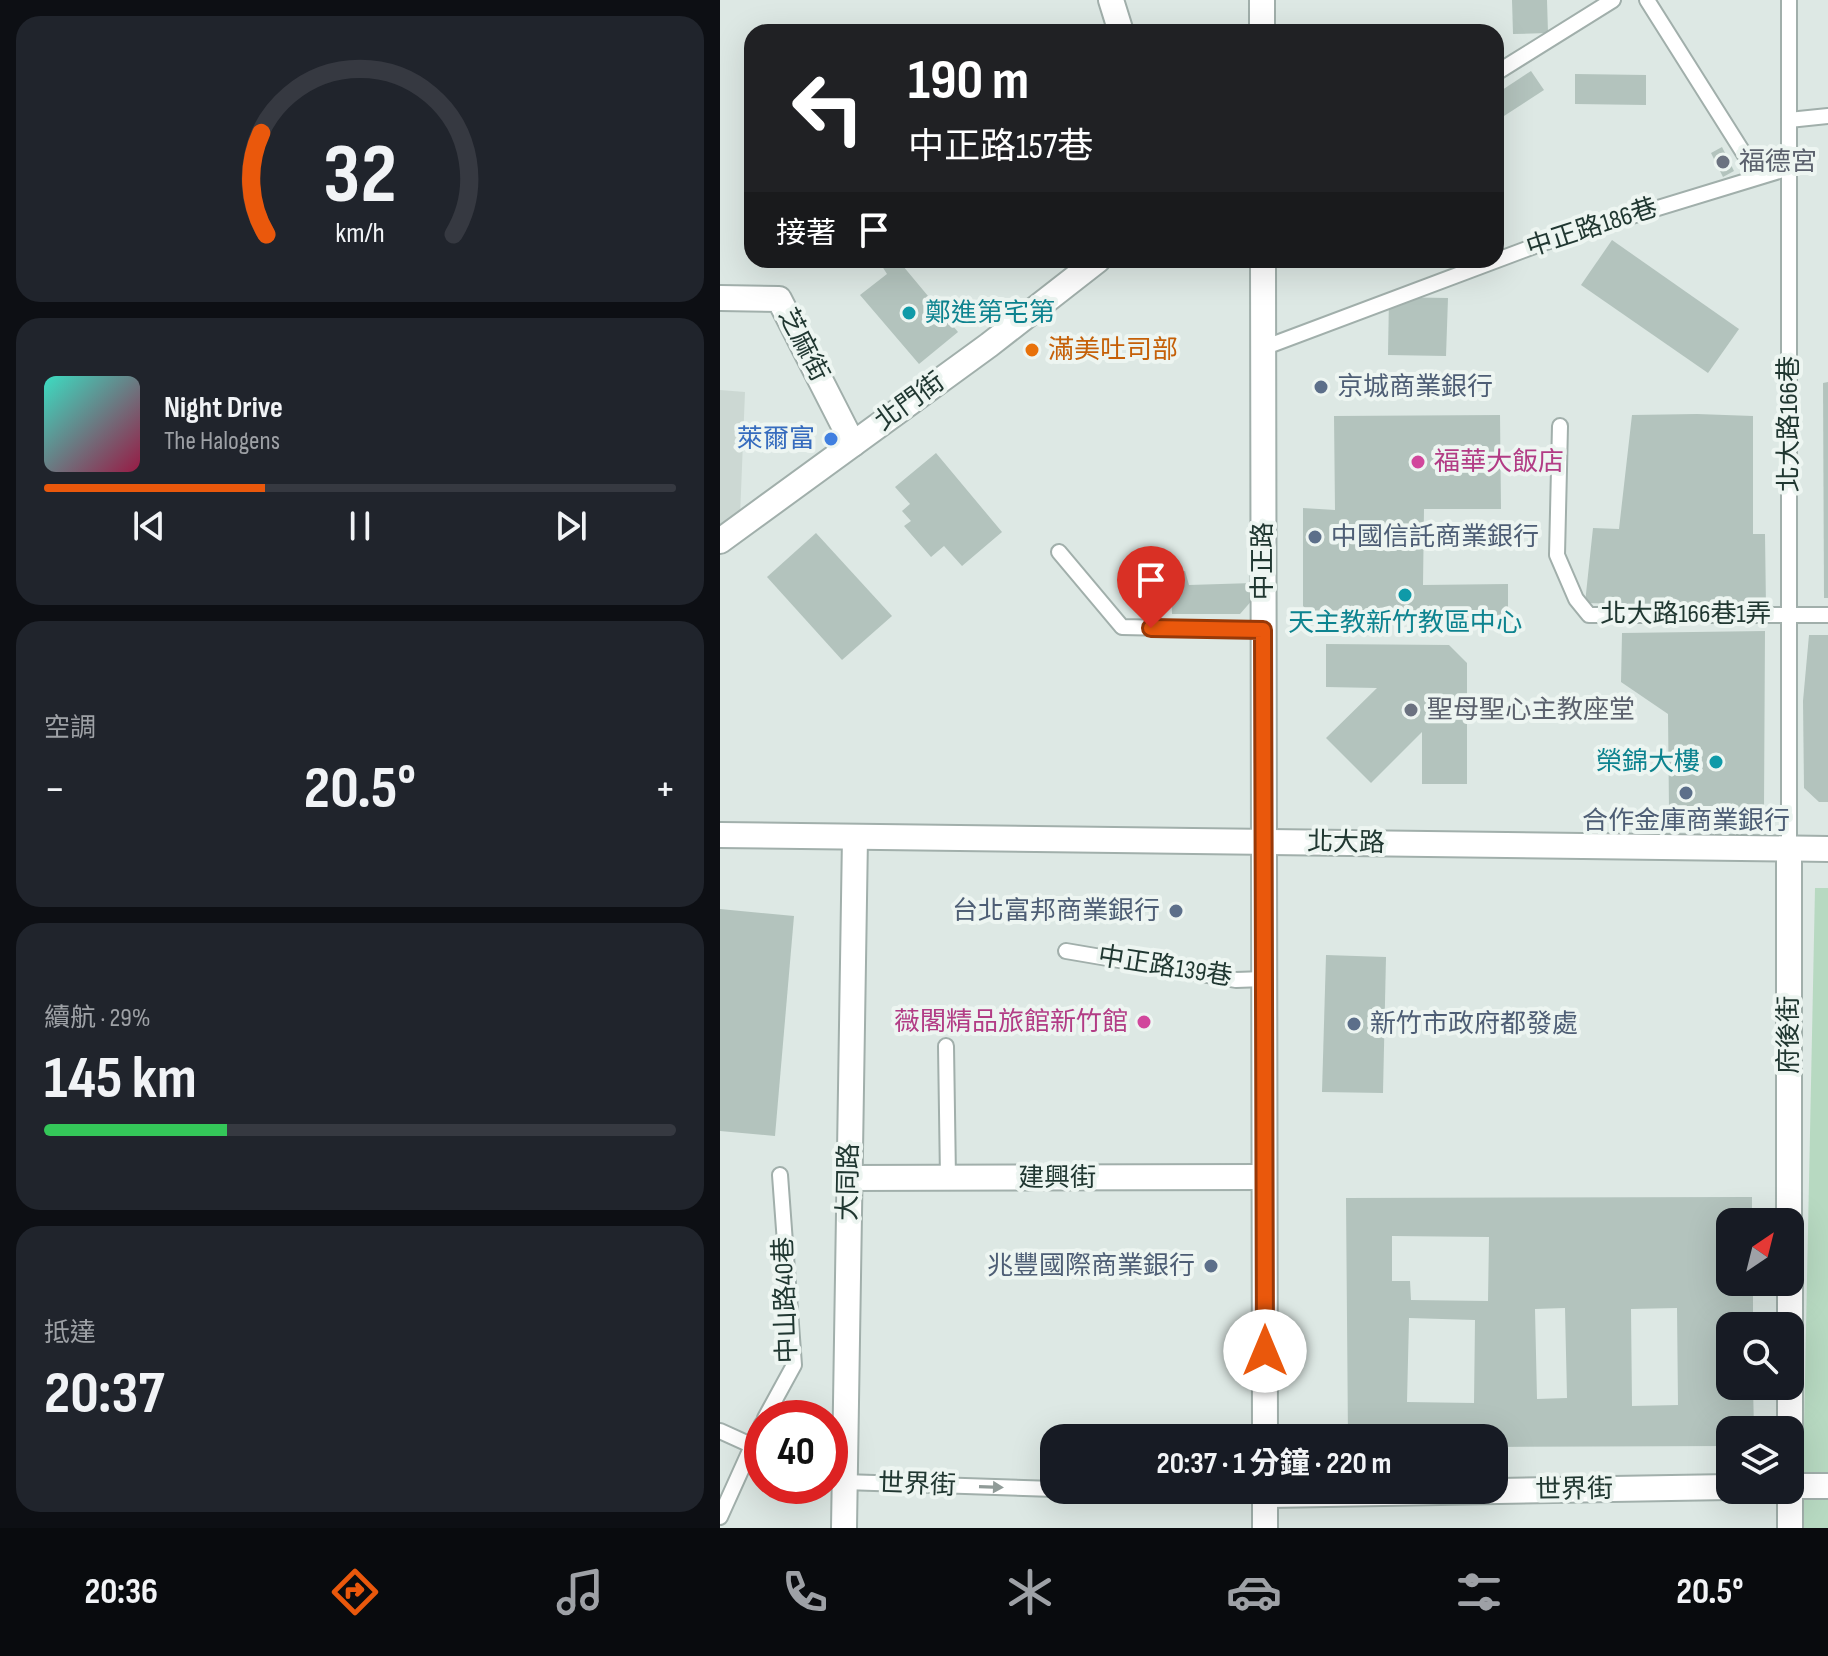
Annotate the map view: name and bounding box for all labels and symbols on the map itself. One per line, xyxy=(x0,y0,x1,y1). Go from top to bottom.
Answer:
place label: 福德宮 xyxy=(1739,147,1817,178)
marker: 福德宮 xyxy=(1714,153,1732,171)
street label: 中正路186巷 xyxy=(1523,192,1661,264)
place label: 鄭進第宅第 xyxy=(925,298,1055,329)
street label: 芝麻街 xyxy=(771,303,835,387)
marker: 鄭進第宅第 xyxy=(900,304,918,322)
place label: 滿美吐司部 xyxy=(1048,335,1178,366)
marker: 滿美吐司部 xyxy=(1023,341,1041,359)
street label: 北大路166巷 xyxy=(1774,356,1805,492)
street label: 北門街 xyxy=(869,367,951,437)
place label: 京城商業銀行 xyxy=(1337,372,1493,403)
marker: 京城商業銀行 xyxy=(1312,378,1330,396)
place label: 萊爾富 xyxy=(737,424,815,455)
marker: 萊爾富 xyxy=(822,430,840,448)
place label: 福華大飯店 xyxy=(1434,447,1564,478)
marker: 福華大飯店 xyxy=(1409,453,1427,471)
street label: 中正路 xyxy=(1248,522,1279,600)
place label: 中國信託商業銀行 xyxy=(1331,522,1539,553)
marker: 中國信託商業銀行 xyxy=(1306,528,1324,546)
pin xyxy=(1117,546,1185,628)
marker: 天主教新竹教區中心 xyxy=(1396,586,1414,604)
street label: 北大路166巷1弄 xyxy=(1601,599,1771,630)
place label: 天主教新竹教區中心 xyxy=(1288,608,1522,639)
place label: 聖母聖心主教座堂 xyxy=(1427,695,1635,726)
marker: 聖母聖心主教座堂 xyxy=(1402,701,1420,719)
place label: 榮錦大樓 xyxy=(1596,747,1700,778)
marker: 榮錦大樓 xyxy=(1707,753,1725,771)
marker: 合作金庫商業銀行 xyxy=(1677,784,1695,802)
place label: 合作金庫商業銀行 xyxy=(1582,806,1790,837)
street label: 北大路 xyxy=(1307,827,1385,859)
place label: 台北富邦商業銀行 xyxy=(952,896,1160,927)
marker: 台北富邦商業銀行 xyxy=(1167,902,1185,920)
street label: 中正路139巷 xyxy=(1096,941,1234,993)
street label: 府後街 xyxy=(1774,996,1805,1074)
place label: 薇閣精品旅館新竹館 xyxy=(894,1007,1128,1038)
place label: 新竹市政府都發處 xyxy=(1370,1009,1578,1040)
marker: 薇閣精品旅館新竹館 xyxy=(1135,1013,1153,1031)
marker: 新竹市政府都發處 xyxy=(1345,1015,1363,1033)
street label: 大同路 xyxy=(833,1143,865,1221)
street label: 建興街 xyxy=(1018,1163,1096,1194)
north arrow xyxy=(1716,1208,1804,1296)
street label: 中山路40巷 xyxy=(768,1236,804,1364)
place label: 兆豐國際商業銀行 xyxy=(987,1251,1195,1282)
marker: 兆豐國際商業銀行 xyxy=(1202,1257,1220,1275)
position arrow xyxy=(1223,1309,1307,1393)
speed limit sign: 40 xyxy=(744,1400,848,1504)
street label: 世界街 xyxy=(877,1468,957,1502)
street label: 世界街 xyxy=(1535,1474,1613,1506)
one-way arrow xyxy=(979,1481,1004,1494)

